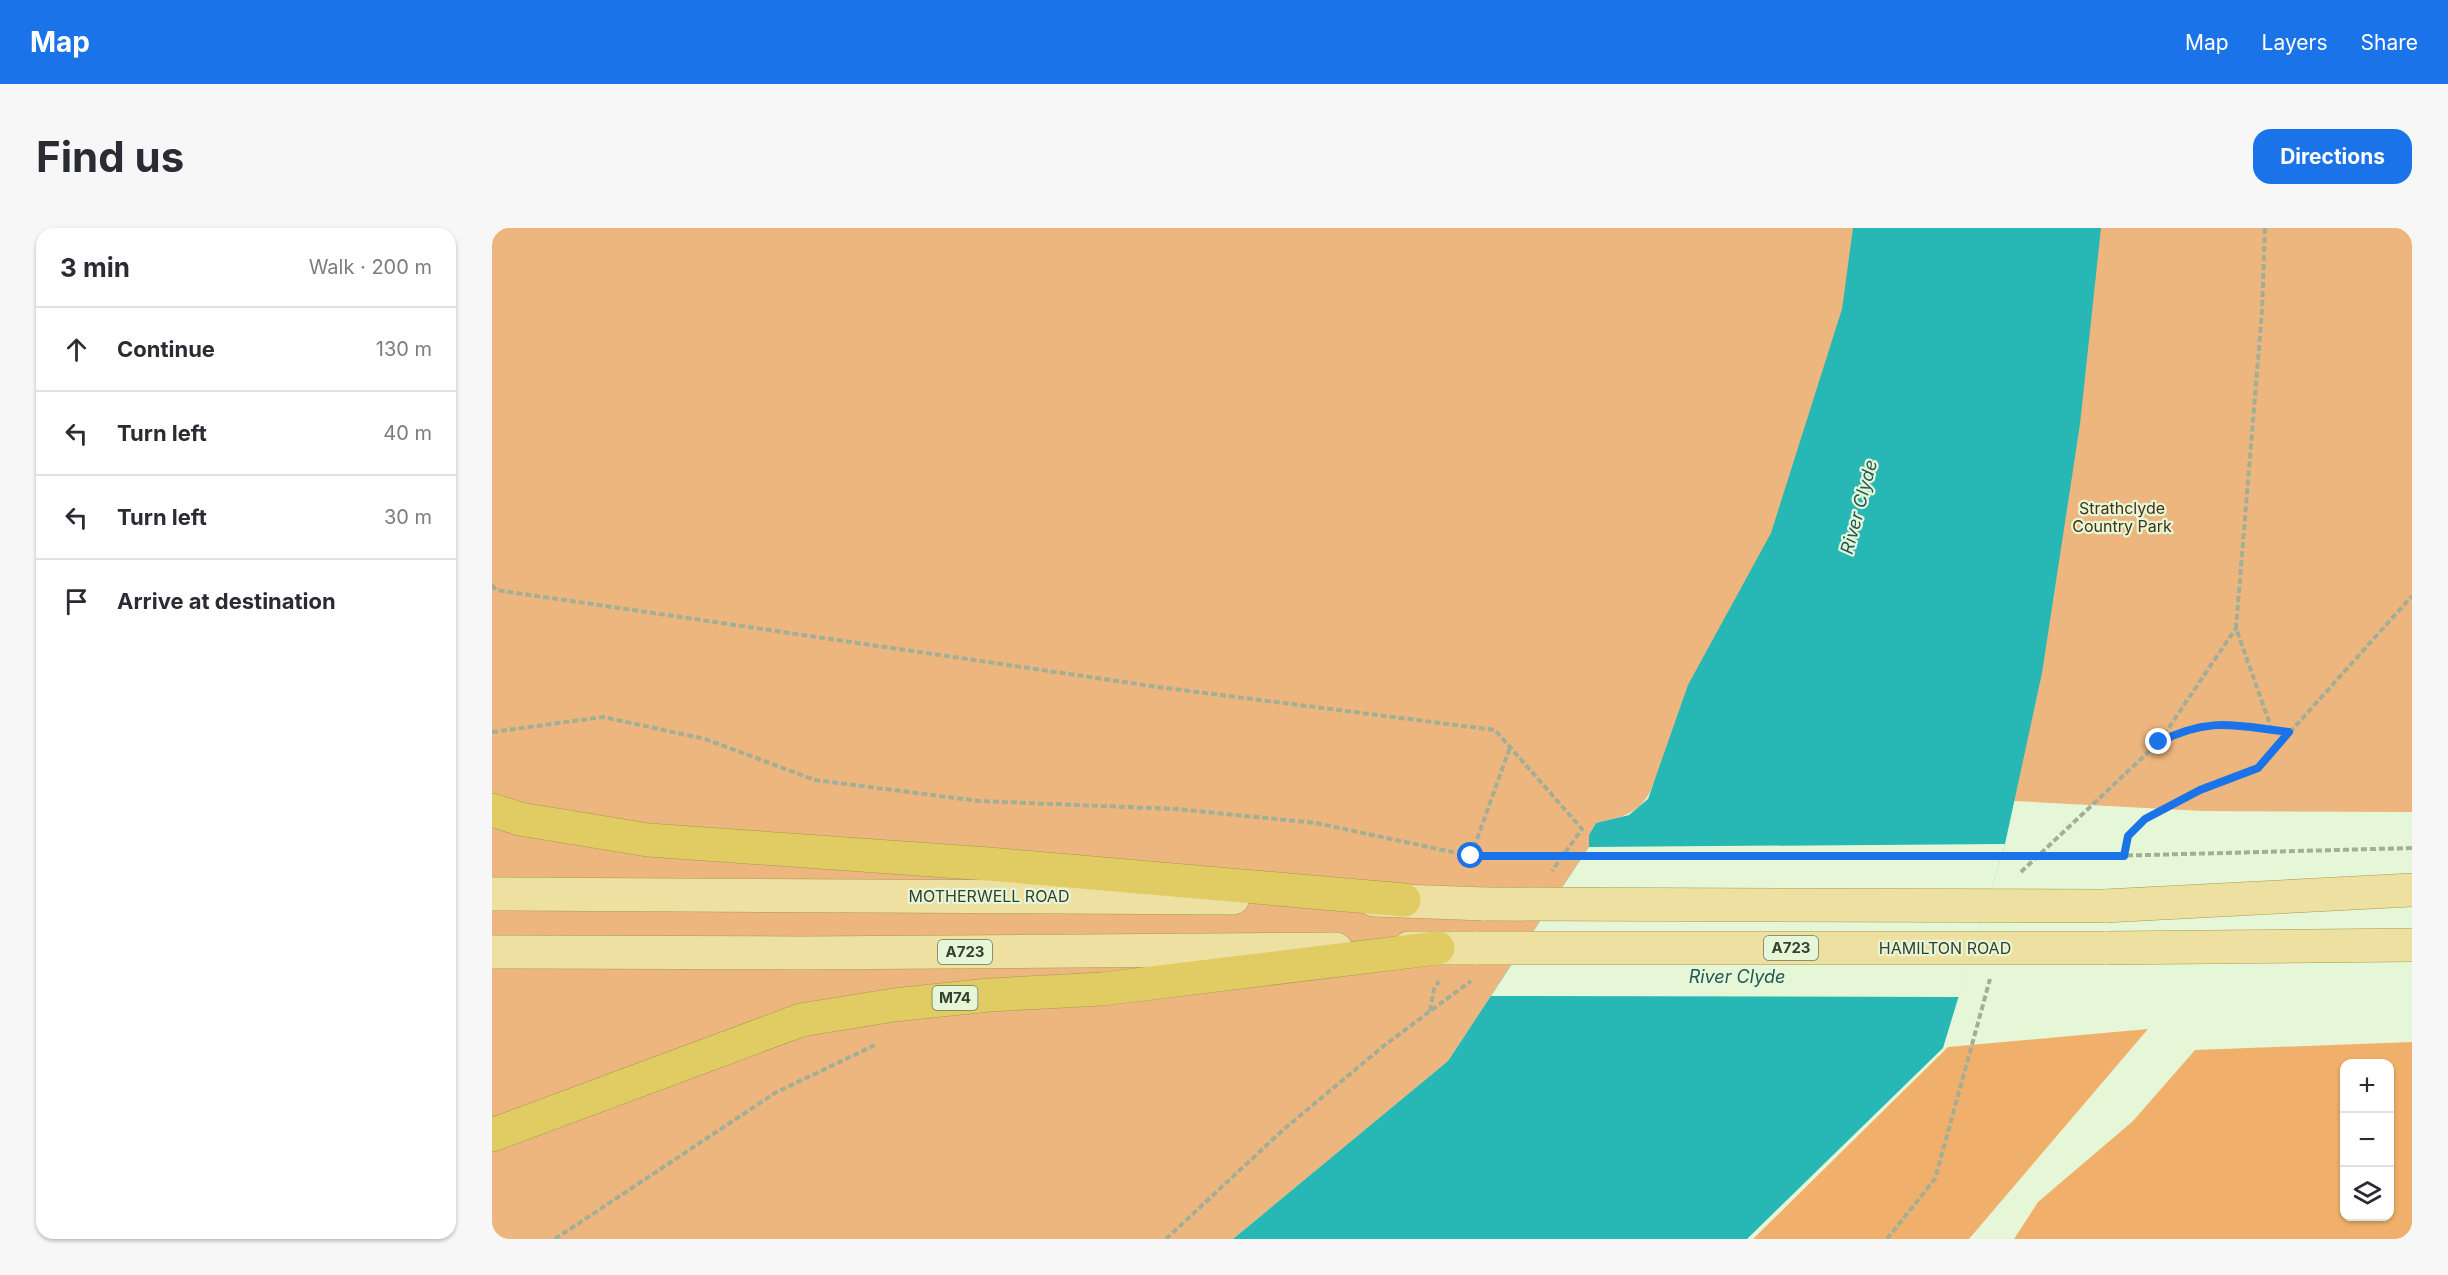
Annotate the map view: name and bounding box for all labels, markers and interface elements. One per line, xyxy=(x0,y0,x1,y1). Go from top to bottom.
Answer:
text: Map xyxy=(30,25,90,59)
text: Map xyxy=(2185,30,2229,55)
text: Layers xyxy=(2262,30,2328,55)
text: Share xyxy=(2361,30,2418,55)
button: Directions xyxy=(2253,129,2412,184)
text: Find us xyxy=(36,131,184,182)
text: 3 min xyxy=(60,252,130,283)
text: Walk · 200 m xyxy=(309,255,432,279)
icon: ahead xyxy=(60,333,93,366)
text: Continue xyxy=(117,336,215,362)
text: 130 m xyxy=(376,337,432,361)
icon: left xyxy=(60,417,93,450)
text: Turn left xyxy=(117,420,207,446)
text: 40 m xyxy=(383,421,432,445)
water label: River Clyde xyxy=(1836,457,1881,556)
park label: Strathclyde Country Park xyxy=(2072,498,2172,536)
icon: left xyxy=(60,501,93,534)
text: Turn left xyxy=(117,504,207,530)
text: 30 m xyxy=(384,505,432,529)
icon: arrive xyxy=(60,585,93,618)
text: Arrive at destination xyxy=(117,588,336,614)
route end xyxy=(2145,728,2171,754)
route start xyxy=(1457,842,1483,868)
street label: MOTHERWELL ROAD xyxy=(909,886,1069,906)
road number: A723 xyxy=(1764,936,1818,960)
street label: HAMILTON ROAD xyxy=(1879,938,2011,958)
road number: A723 xyxy=(938,940,992,964)
water label: River Clyde xyxy=(1689,966,1785,987)
road number: M74 xyxy=(932,986,978,1010)
map controls xyxy=(2340,1059,2394,1221)
button: + xyxy=(2340,1059,2394,1113)
button: − xyxy=(2340,1113,2394,1167)
button: layers xyxy=(2340,1167,2394,1221)

